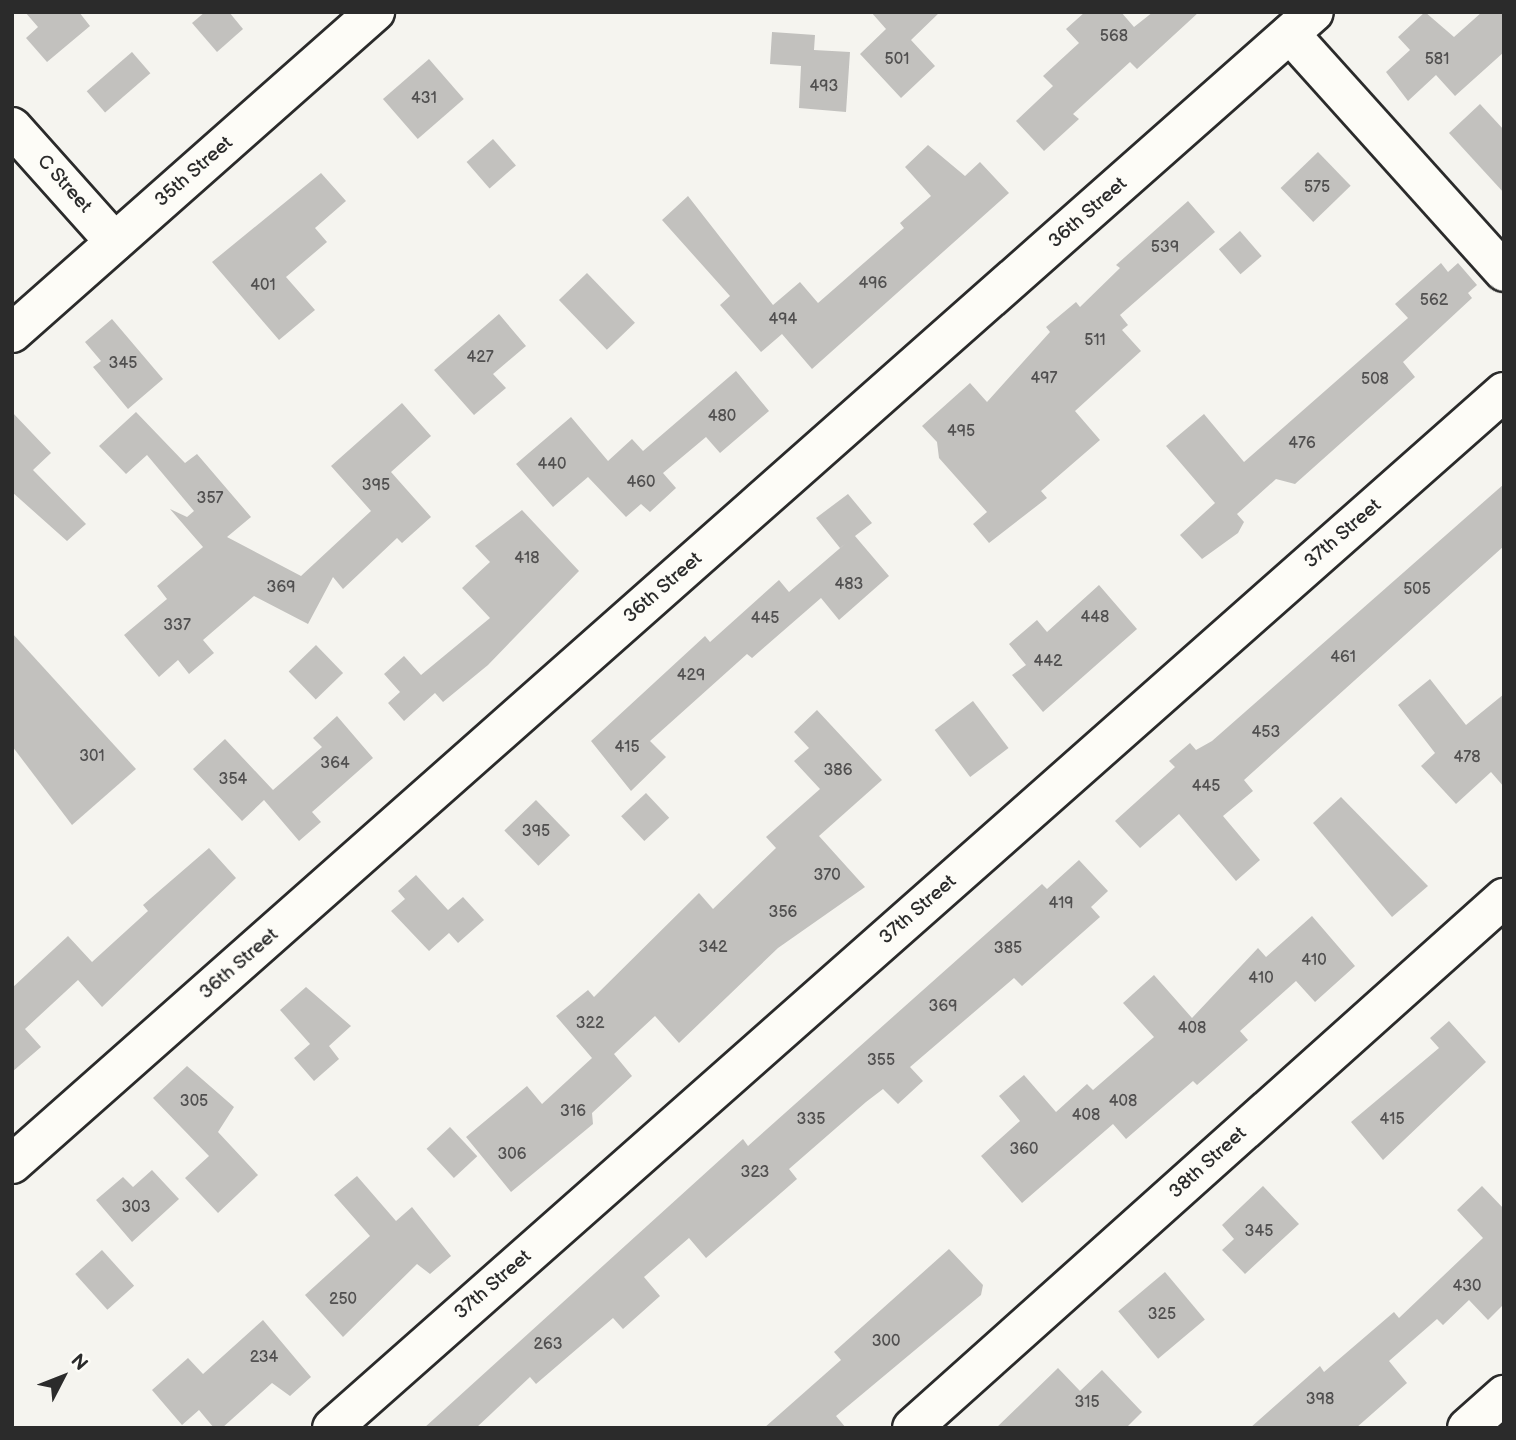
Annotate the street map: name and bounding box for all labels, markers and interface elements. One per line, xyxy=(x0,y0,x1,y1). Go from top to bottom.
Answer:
house number: 568 xyxy=(1100,27,1128,47)
house number: 501 xyxy=(885,50,909,70)
house number: 581 xyxy=(1425,50,1449,70)
house number: 493 xyxy=(810,77,838,97)
house number: 431 xyxy=(411,89,437,109)
street label: 35th Street xyxy=(150,132,238,212)
street label: C Street xyxy=(32,150,96,218)
street label: 36th Street xyxy=(1044,173,1132,253)
house number: 575 xyxy=(1304,178,1330,198)
house number: 539 xyxy=(1151,238,1179,258)
house number: 496 xyxy=(859,274,887,294)
house number: 401 xyxy=(250,276,276,296)
house number: 562 xyxy=(1420,291,1448,311)
house number: 494 xyxy=(769,310,797,330)
house number: 511 xyxy=(1084,331,1106,351)
house number: 427 xyxy=(466,348,494,368)
house number: 345 xyxy=(109,354,137,374)
house number: 497 xyxy=(1031,369,1057,389)
house number: 508 xyxy=(1361,370,1389,390)
house number: 480 xyxy=(708,407,736,427)
house number: 495 xyxy=(947,422,975,442)
house number: 476 xyxy=(1288,434,1316,454)
house number: 440 xyxy=(538,455,566,475)
house number: 460 xyxy=(627,473,655,493)
house number: 395 xyxy=(362,476,390,496)
house number: 357 xyxy=(197,489,223,509)
street label: 37th Street xyxy=(1300,494,1386,574)
street label: 36th Street xyxy=(619,548,707,628)
house number: 418 xyxy=(514,549,540,569)
house number: 483 xyxy=(835,575,863,595)
house number: 369 xyxy=(267,578,295,598)
house number: 505 xyxy=(1403,580,1431,600)
house number: 448 xyxy=(1081,608,1109,628)
house number: 445 xyxy=(751,609,779,629)
house number: 337 xyxy=(163,616,191,636)
house number: 461 xyxy=(1330,648,1356,668)
house number: 442 xyxy=(1034,652,1062,672)
house number: 429 xyxy=(677,666,705,686)
house number: 453 xyxy=(1252,723,1280,743)
house number: 415 xyxy=(614,738,640,758)
house number: 301 xyxy=(79,747,105,767)
house number: 478 xyxy=(1454,748,1480,768)
house number: 364 xyxy=(320,754,350,774)
house number: 386 xyxy=(824,761,852,781)
house number: 354 xyxy=(219,770,247,790)
house number: 445 xyxy=(1192,777,1220,797)
house number: 395 xyxy=(522,822,550,842)
house number: 370 xyxy=(813,866,841,886)
street label: 37th Street xyxy=(875,870,961,950)
house number: 419 xyxy=(1048,894,1074,914)
house number: 356 xyxy=(769,903,797,923)
street label: 36th Street xyxy=(195,924,283,1004)
house number: 342 xyxy=(698,938,728,958)
house number: 385 xyxy=(994,939,1022,959)
house number: 410 xyxy=(1301,951,1327,971)
house number: 410 xyxy=(1248,969,1274,989)
house number: 369 xyxy=(929,997,957,1017)
house number: 322 xyxy=(576,1014,604,1034)
house number: 408 xyxy=(1178,1019,1206,1039)
house number: 355 xyxy=(867,1051,895,1071)
house number: 305 xyxy=(180,1092,208,1112)
house number: 408 xyxy=(1109,1092,1137,1112)
house number: 316 xyxy=(560,1102,586,1122)
house number: 408 xyxy=(1072,1106,1100,1126)
house number: 335 xyxy=(797,1110,825,1130)
house number: 415 xyxy=(1379,1110,1405,1130)
street label: 38th Street xyxy=(1165,1122,1251,1204)
house number: 360 xyxy=(1009,1140,1039,1160)
house number: 306 xyxy=(497,1145,527,1165)
house number: 323 xyxy=(741,1163,769,1183)
house number: 303 xyxy=(121,1198,151,1218)
house number: 345 xyxy=(1245,1222,1273,1242)
street label: 37th Street xyxy=(450,1245,536,1325)
house number: 430 xyxy=(1452,1277,1482,1297)
house number: 250 xyxy=(329,1290,357,1310)
house number: 325 xyxy=(1148,1305,1176,1325)
house number: 300 xyxy=(872,1332,900,1352)
house number: 263 xyxy=(533,1335,563,1355)
north arrow xyxy=(28,1342,98,1412)
house number: 234 xyxy=(250,1348,278,1368)
text: N xyxy=(66,1350,92,1376)
house number: 398 xyxy=(1306,1390,1334,1410)
house number: 315 xyxy=(1074,1393,1100,1413)

